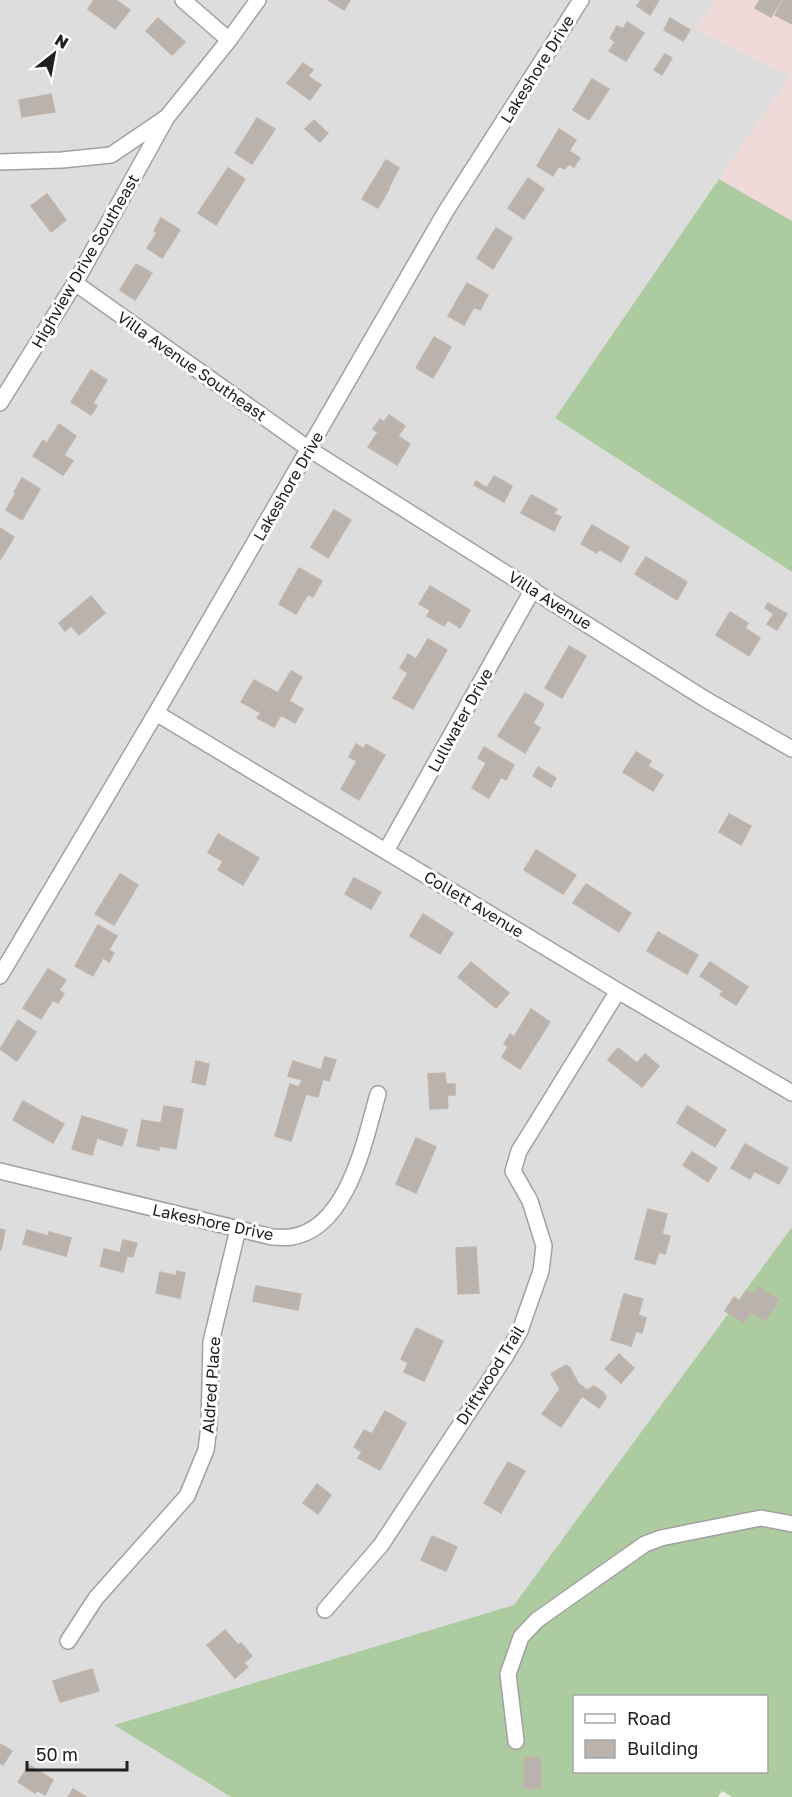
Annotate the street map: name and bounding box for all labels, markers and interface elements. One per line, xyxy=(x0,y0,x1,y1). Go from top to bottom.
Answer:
street label: Lakeshore Drive xyxy=(496,11,578,127)
north arrow xyxy=(24,24,84,84)
text: N xyxy=(51,29,72,53)
street label: Highview Drive Southeast xyxy=(27,170,143,352)
street label: Villa Avenue Southeast xyxy=(113,307,271,425)
street label: Lakeshore Drive xyxy=(249,428,327,544)
street label: Villa Avenue xyxy=(505,566,595,634)
street label: Lullwater Drive xyxy=(423,665,497,775)
street label: Collett Avenue xyxy=(420,866,528,942)
street label: Lakeshore Drive xyxy=(151,1199,275,1245)
street label: Driftwood Trail xyxy=(452,1322,528,1428)
street label: Aldred Place xyxy=(198,1336,224,1434)
legend xyxy=(573,1695,768,1773)
text: Road xyxy=(627,1707,671,1729)
scale bar xyxy=(27,1734,128,1772)
text: Building xyxy=(627,1737,698,1759)
text: 50 m xyxy=(36,1743,78,1765)

